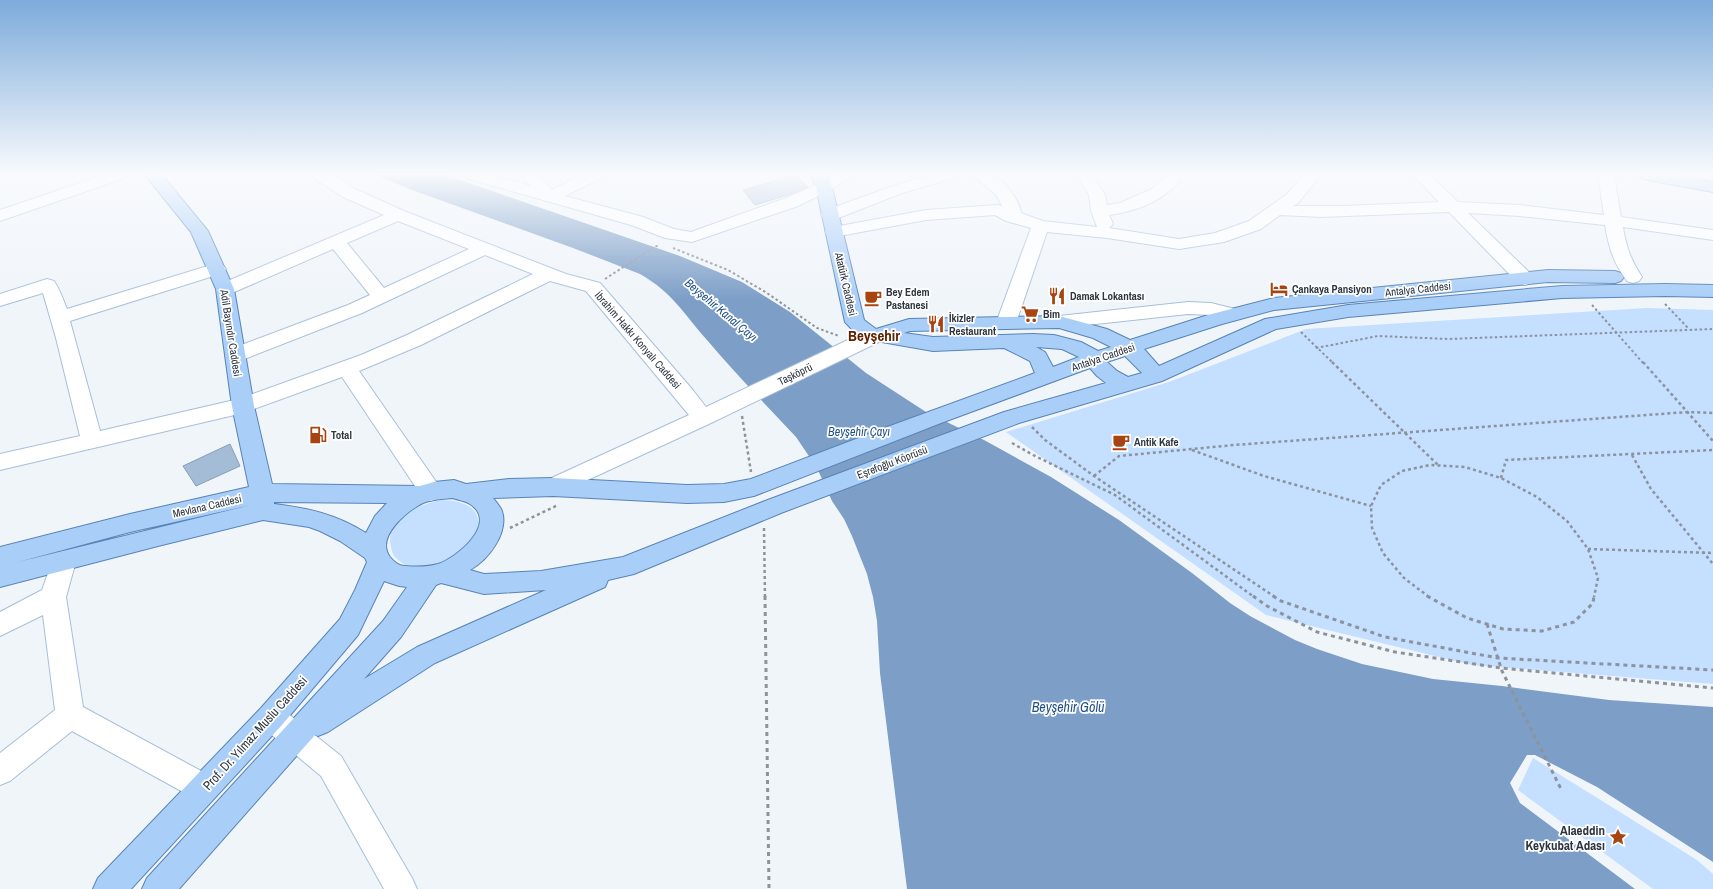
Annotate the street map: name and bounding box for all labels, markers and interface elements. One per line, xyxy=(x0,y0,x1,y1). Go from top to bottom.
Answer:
street label: Atatürk Caddesi xyxy=(832,250,860,317)
water label: Beyşehir Kanal Çayı xyxy=(681,275,761,345)
hotel icon: Çankaya Pansiyon xyxy=(1269,279,1289,299)
street label: Antalya Caddesi xyxy=(1383,279,1452,300)
place label: Çankaya Pansiyon xyxy=(1292,282,1372,296)
place label: Bey Edem Pastanesi xyxy=(886,285,930,312)
restaurant icon: Damak Lokantası xyxy=(1047,286,1067,306)
street label: Adil Bayındır Caddesi xyxy=(217,288,245,377)
street label: İbrahim Hakkı Konyalı Caddesi xyxy=(592,288,684,392)
cafe icon: Bey Edem Pastanesi xyxy=(863,288,883,308)
place label: Damak Lokantası xyxy=(1070,289,1144,303)
supermarket icon: Bim xyxy=(1020,304,1040,324)
place label: Bim xyxy=(1043,307,1060,321)
place label: İkizler Restaurant xyxy=(949,311,996,338)
restaurant icon: İkizler Restaurant xyxy=(926,314,946,334)
district label: Beyşehir xyxy=(848,325,900,346)
street label: Antalya Caddesi xyxy=(1068,340,1137,375)
street label: Taşköprü xyxy=(775,360,815,388)
water label: Beyşehir Çayı xyxy=(828,424,890,440)
fuel station icon: Total xyxy=(308,425,328,445)
place label: Total xyxy=(331,428,352,442)
cafe icon: Antik Kafe xyxy=(1111,432,1131,452)
place label: Antik Kafe xyxy=(1134,435,1179,449)
street label: Eşrefoğlu Köprüsü xyxy=(855,442,929,482)
street label: Mevlana Caddesi xyxy=(171,491,243,521)
street label: Prof. Dr. Yılmaz Muslu Caddesi xyxy=(199,672,311,794)
water label: Beyşehir Gölü xyxy=(1032,698,1105,716)
place label: Alaeddin Keykubat Adası xyxy=(1525,822,1605,854)
place icon: Alaeddin Keykubat Adası xyxy=(1608,827,1628,847)

